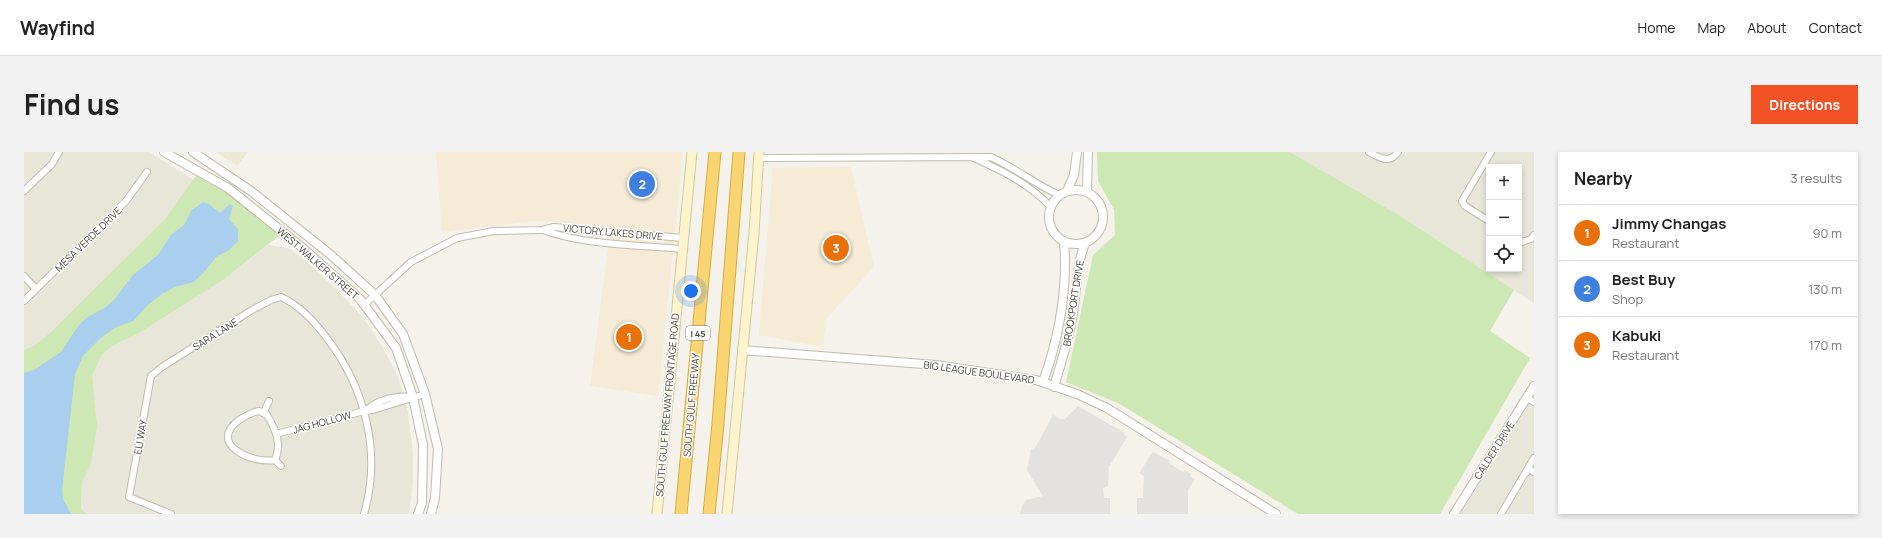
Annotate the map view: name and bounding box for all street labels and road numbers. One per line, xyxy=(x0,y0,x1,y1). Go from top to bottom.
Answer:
street label: MESA VERDE DRIVE xyxy=(52,203,125,275)
street label: VICTORY LAKES DRIVE xyxy=(563,221,664,243)
street label: WEST WALKER STREET xyxy=(274,223,362,303)
street label: BROOKPORT DRIVE xyxy=(1059,259,1087,347)
street label: SOUTH GULF FREEWAY FRONTAGE ROAD xyxy=(652,312,682,497)
street label: SARA LANE xyxy=(190,314,241,353)
road number: I 45 xyxy=(686,326,710,340)
street label: SOUTH GULF FREEWAY xyxy=(679,352,703,457)
street label: BIG LEAGUE BOULEVARD xyxy=(923,357,1036,387)
street label: JAG HOLLOW xyxy=(291,407,353,437)
street label: ELI WAY xyxy=(130,418,150,455)
street label: CALDER DRIVE xyxy=(1471,418,1518,482)

